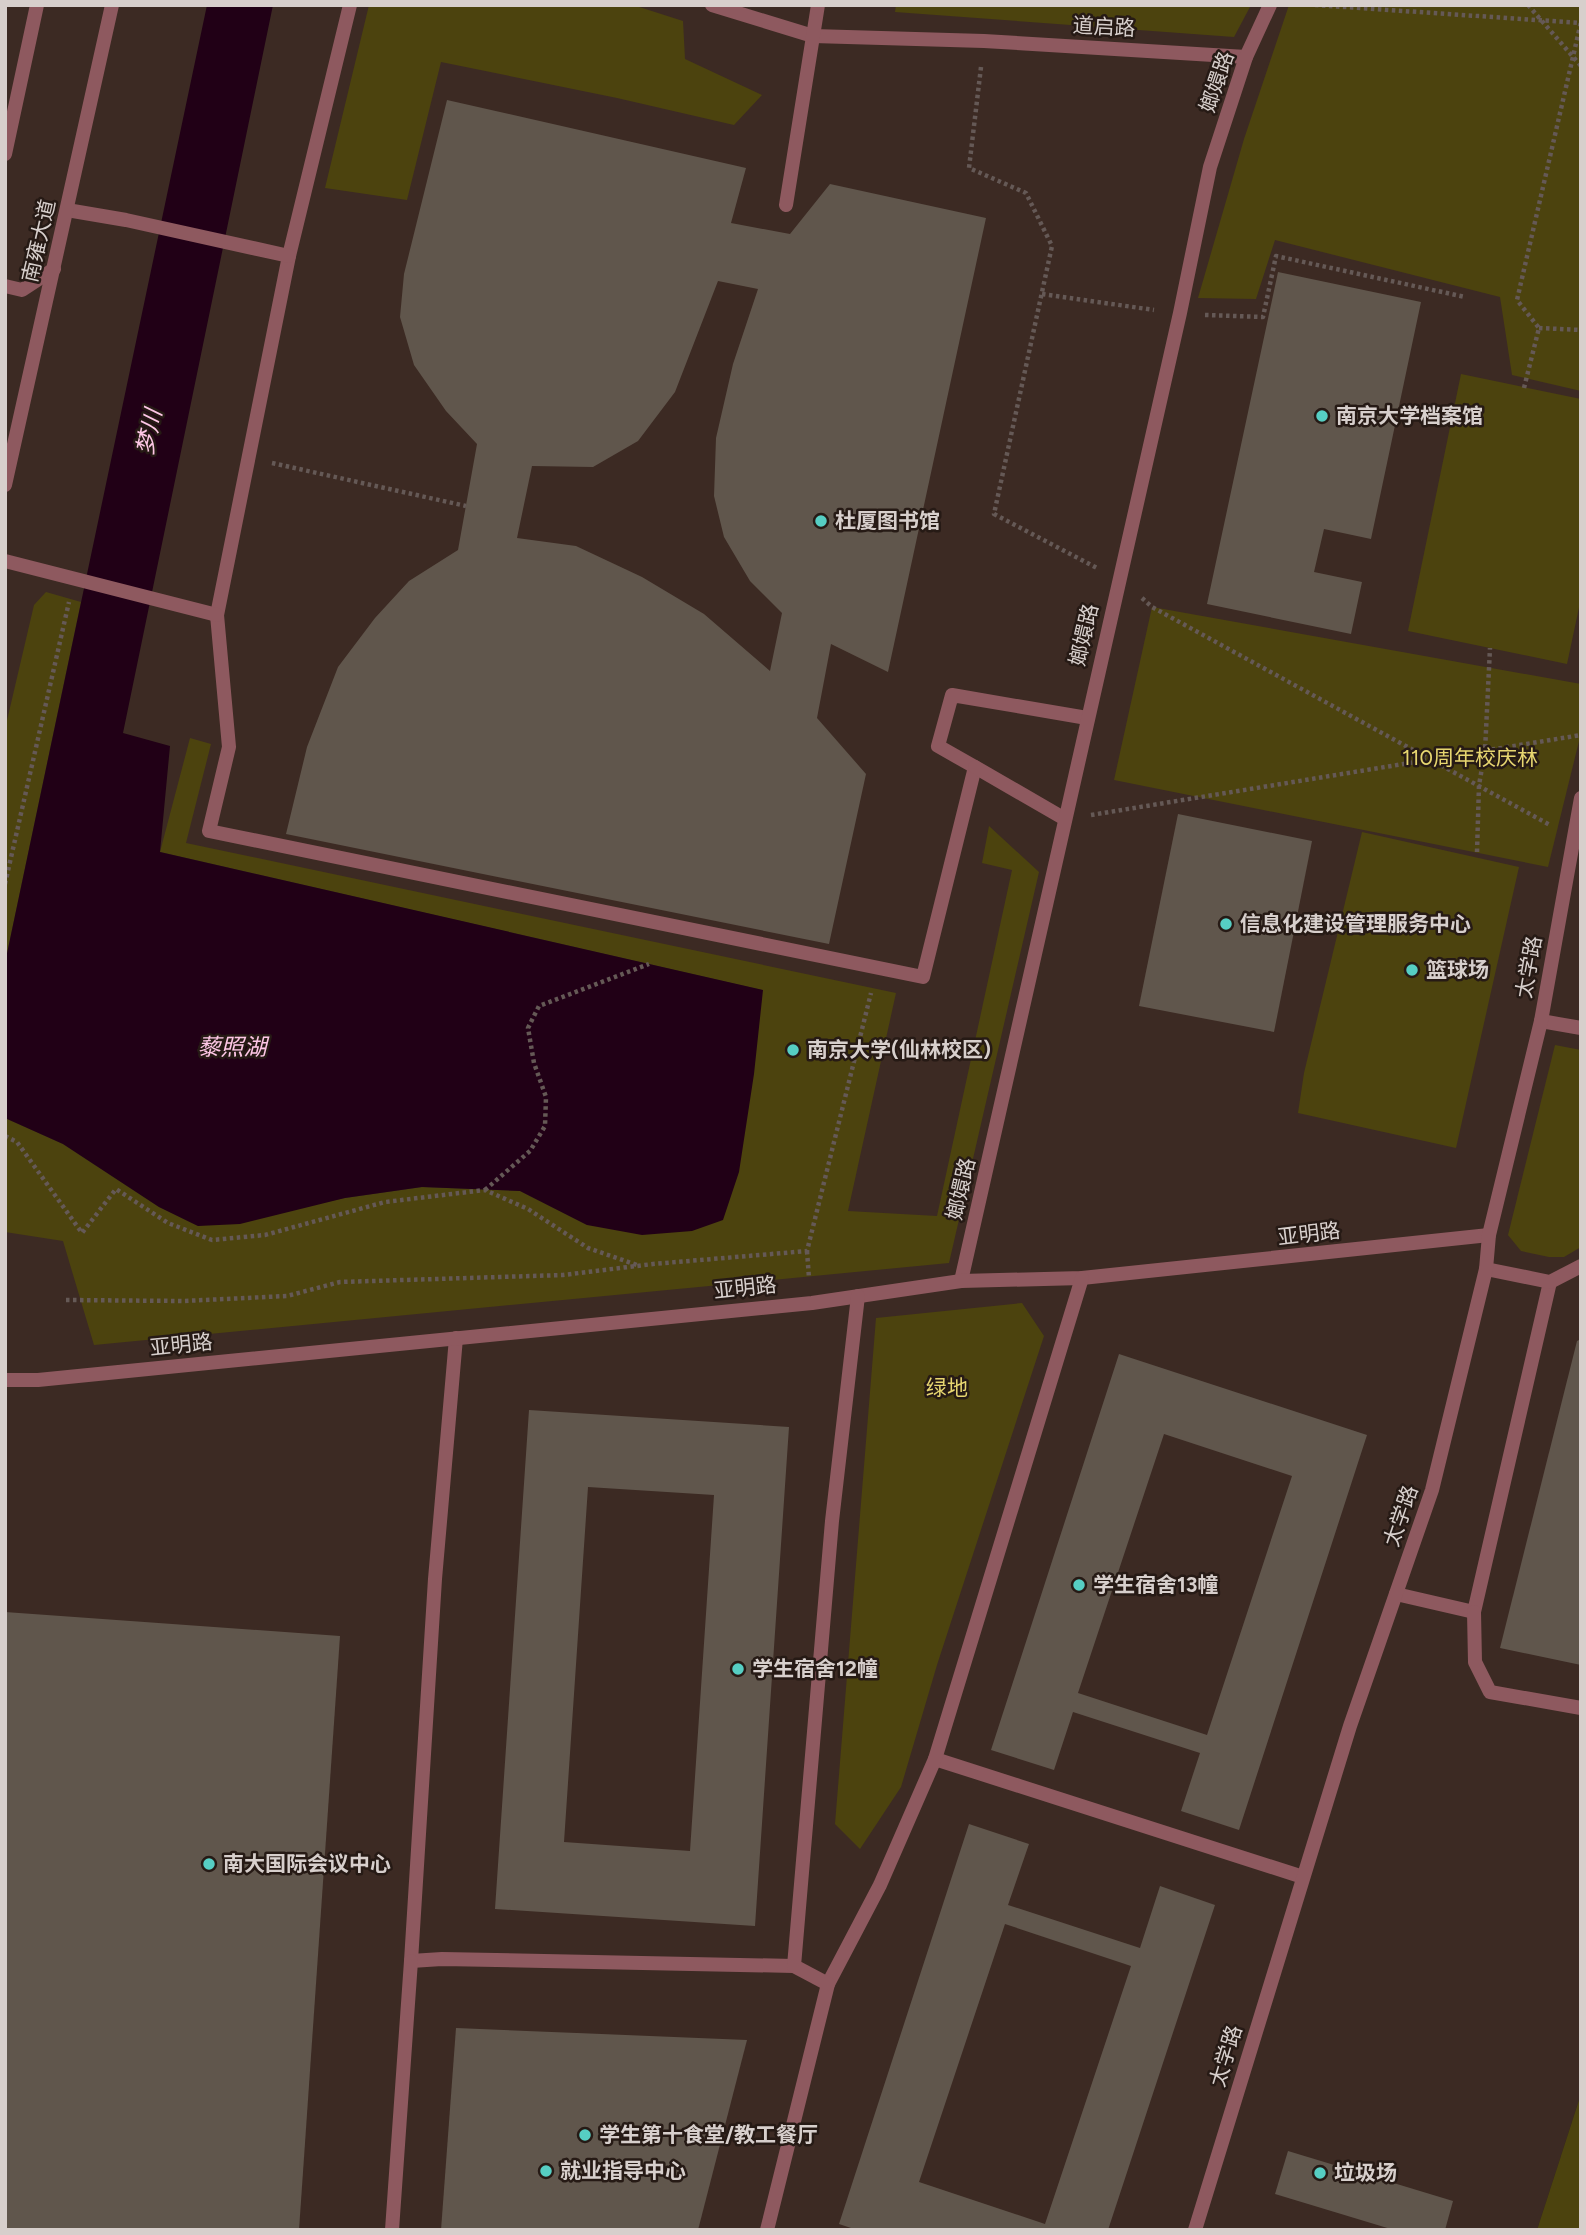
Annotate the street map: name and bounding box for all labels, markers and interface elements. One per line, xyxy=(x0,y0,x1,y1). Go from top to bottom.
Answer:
street label: 道启路 xyxy=(1072,12,1136,41)
street label: 嫏嬛路 xyxy=(1194,48,1239,116)
street label: 南雍大道 xyxy=(17,197,60,285)
place label: 南京大学档案馆 xyxy=(1336,403,1483,428)
water label: 梦川 xyxy=(131,404,168,457)
marker: 南京大学档案馆 xyxy=(1314,408,1330,424)
place label: 杜厦图书馆 xyxy=(835,508,940,533)
marker: 杜厦图书馆 xyxy=(813,513,829,529)
street label: 嫏嬛路 xyxy=(1064,601,1103,668)
park label: 110周年校庆林 xyxy=(1402,745,1538,770)
place label: 信息化建设管理服务中心 xyxy=(1240,911,1471,936)
marker: 信息化建设管理服务中心 xyxy=(1218,916,1234,932)
street label: 太学路 xyxy=(1511,934,1546,1000)
place label: 篮球场 xyxy=(1426,957,1489,982)
marker: 篮球场 xyxy=(1404,962,1420,978)
water label: 藜照湖 xyxy=(198,1033,270,1061)
place label: 南京大学(仙林校区) xyxy=(807,1037,991,1062)
marker: 南京大学(仙林校区) xyxy=(785,1042,801,1058)
street label: 嫏嬛路 xyxy=(941,1155,980,1222)
street label: 亚明路 xyxy=(1276,1217,1342,1250)
street label: 亚明路 xyxy=(712,1272,778,1303)
street label: 亚明路 xyxy=(148,1329,214,1360)
park label: 绿地 xyxy=(926,1375,968,1400)
street label: 太学路 xyxy=(1378,1482,1423,1550)
place label: 学生宿舍13幢 xyxy=(1093,1572,1219,1597)
marker: 学生宿舍13幢 xyxy=(1071,1577,1087,1593)
place label: 学生宿舍12幢 xyxy=(752,1656,878,1681)
marker: 学生宿舍12幢 xyxy=(730,1661,746,1677)
place label: 南大国际会议中心 xyxy=(223,1851,391,1876)
marker: 南大国际会议中心 xyxy=(201,1856,217,1872)
street label: 太学路 xyxy=(1204,2022,1247,2090)
place label: 学生第十食堂/教工餐厅 xyxy=(599,2122,818,2147)
marker: 学生第十食堂/教工餐厅 xyxy=(577,2127,593,2143)
place label: 就业指导中心 xyxy=(560,2158,686,2183)
place label: 垃圾场 xyxy=(1334,2160,1397,2185)
marker: 就业指导中心 xyxy=(538,2163,554,2179)
marker: 垃圾场 xyxy=(1312,2165,1328,2181)

